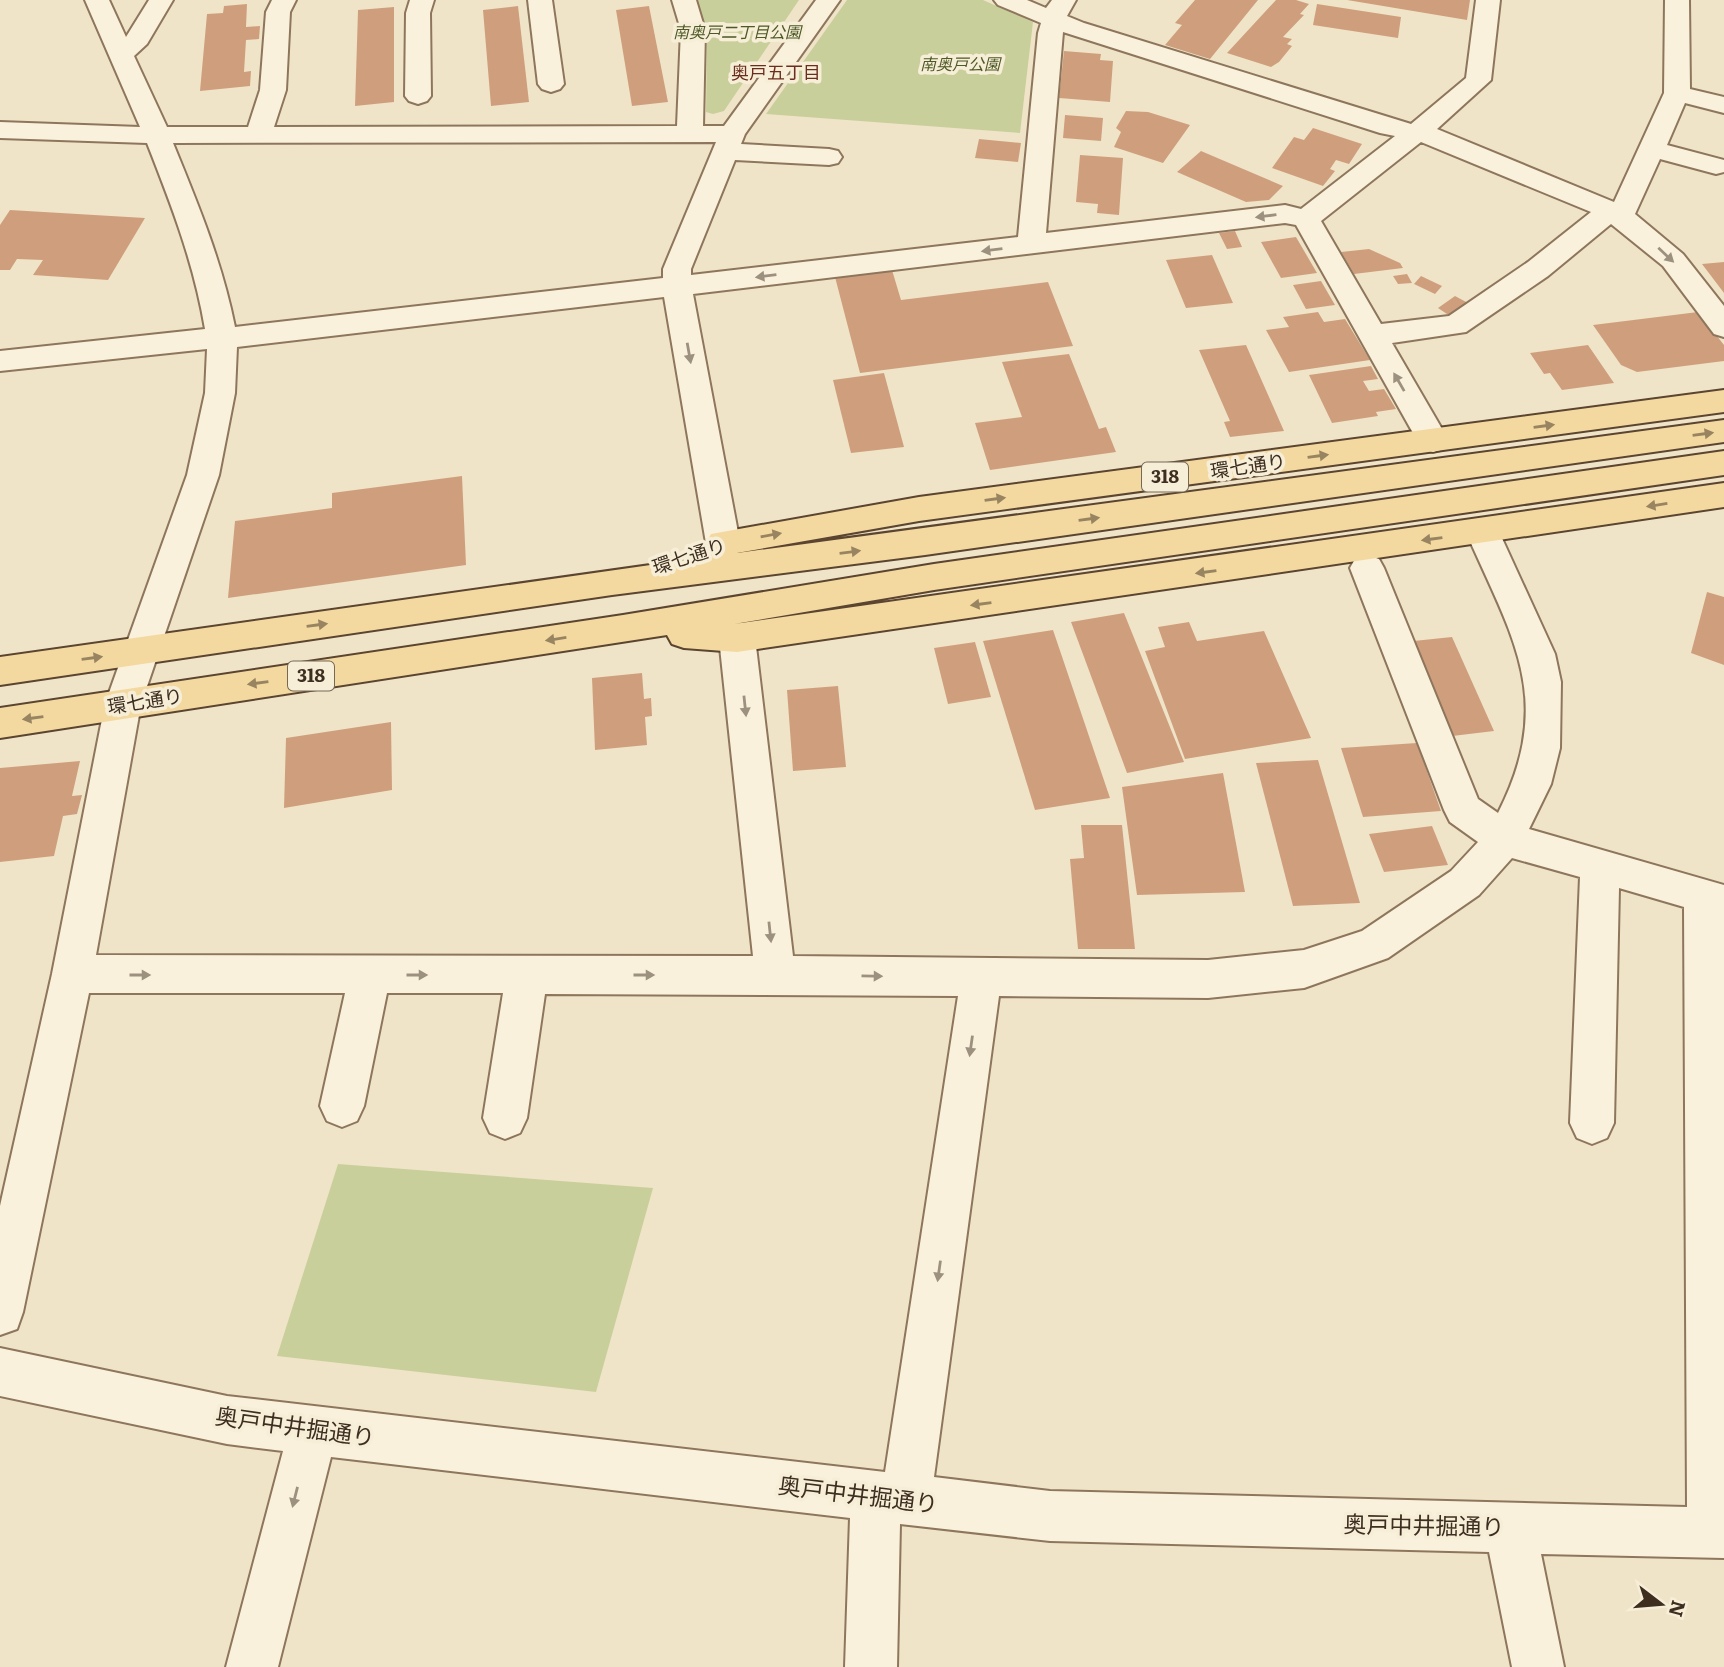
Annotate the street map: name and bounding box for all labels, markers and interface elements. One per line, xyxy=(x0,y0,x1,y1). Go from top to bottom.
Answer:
park label: 南奥戸二丁目公園 xyxy=(673,19,803,43)
park label: 南奥戸公園 xyxy=(920,51,1002,75)
district label: 奥戸五丁目 xyxy=(731,58,821,85)
one-way arrow xyxy=(1255,211,1277,222)
one-way arrow xyxy=(981,244,1003,255)
one-way arrow xyxy=(1657,247,1674,263)
one-way arrow xyxy=(755,270,777,281)
one-way arrow xyxy=(684,342,695,364)
one-way arrow xyxy=(1393,372,1405,391)
one-way arrow xyxy=(1533,420,1555,431)
one-way arrow xyxy=(1692,428,1714,439)
street label: 環七通り xyxy=(1208,446,1287,484)
one-way arrow xyxy=(1307,451,1329,462)
road number: 318 xyxy=(1142,462,1188,491)
one-way arrow xyxy=(985,494,1007,505)
one-way arrow xyxy=(1645,500,1667,511)
one-way arrow xyxy=(1078,514,1100,525)
one-way arrow xyxy=(760,529,782,540)
street label: 環七通り xyxy=(648,530,729,580)
one-way arrow xyxy=(1420,534,1442,545)
one-way arrow xyxy=(839,546,861,557)
one-way arrow xyxy=(1195,566,1217,577)
one-way arrow xyxy=(970,599,992,610)
one-way arrow xyxy=(306,619,328,630)
one-way arrow xyxy=(544,634,566,645)
one-way arrow xyxy=(81,652,103,663)
road number: 318 xyxy=(288,662,334,690)
one-way arrow xyxy=(247,678,269,689)
street label: 環七通り xyxy=(105,680,185,720)
one-way arrow xyxy=(739,695,750,717)
one-way arrow xyxy=(22,712,44,723)
one-way arrow xyxy=(765,921,776,943)
one-way arrow xyxy=(129,969,151,981)
one-way arrow xyxy=(406,969,428,981)
one-way arrow xyxy=(633,969,655,981)
one-way arrow xyxy=(861,971,883,982)
one-way arrow xyxy=(965,1035,976,1057)
one-way arrow xyxy=(934,1260,945,1282)
street label: 奥戸中井掘通り xyxy=(213,1397,377,1453)
street label: 奥戸中井掘通り xyxy=(776,1466,940,1520)
one-way arrow xyxy=(289,1486,300,1508)
street label: 奥戸中井掘通り xyxy=(1343,1506,1505,1542)
north arrow xyxy=(1626,1569,1696,1639)
text: N xyxy=(1663,1597,1694,1621)

